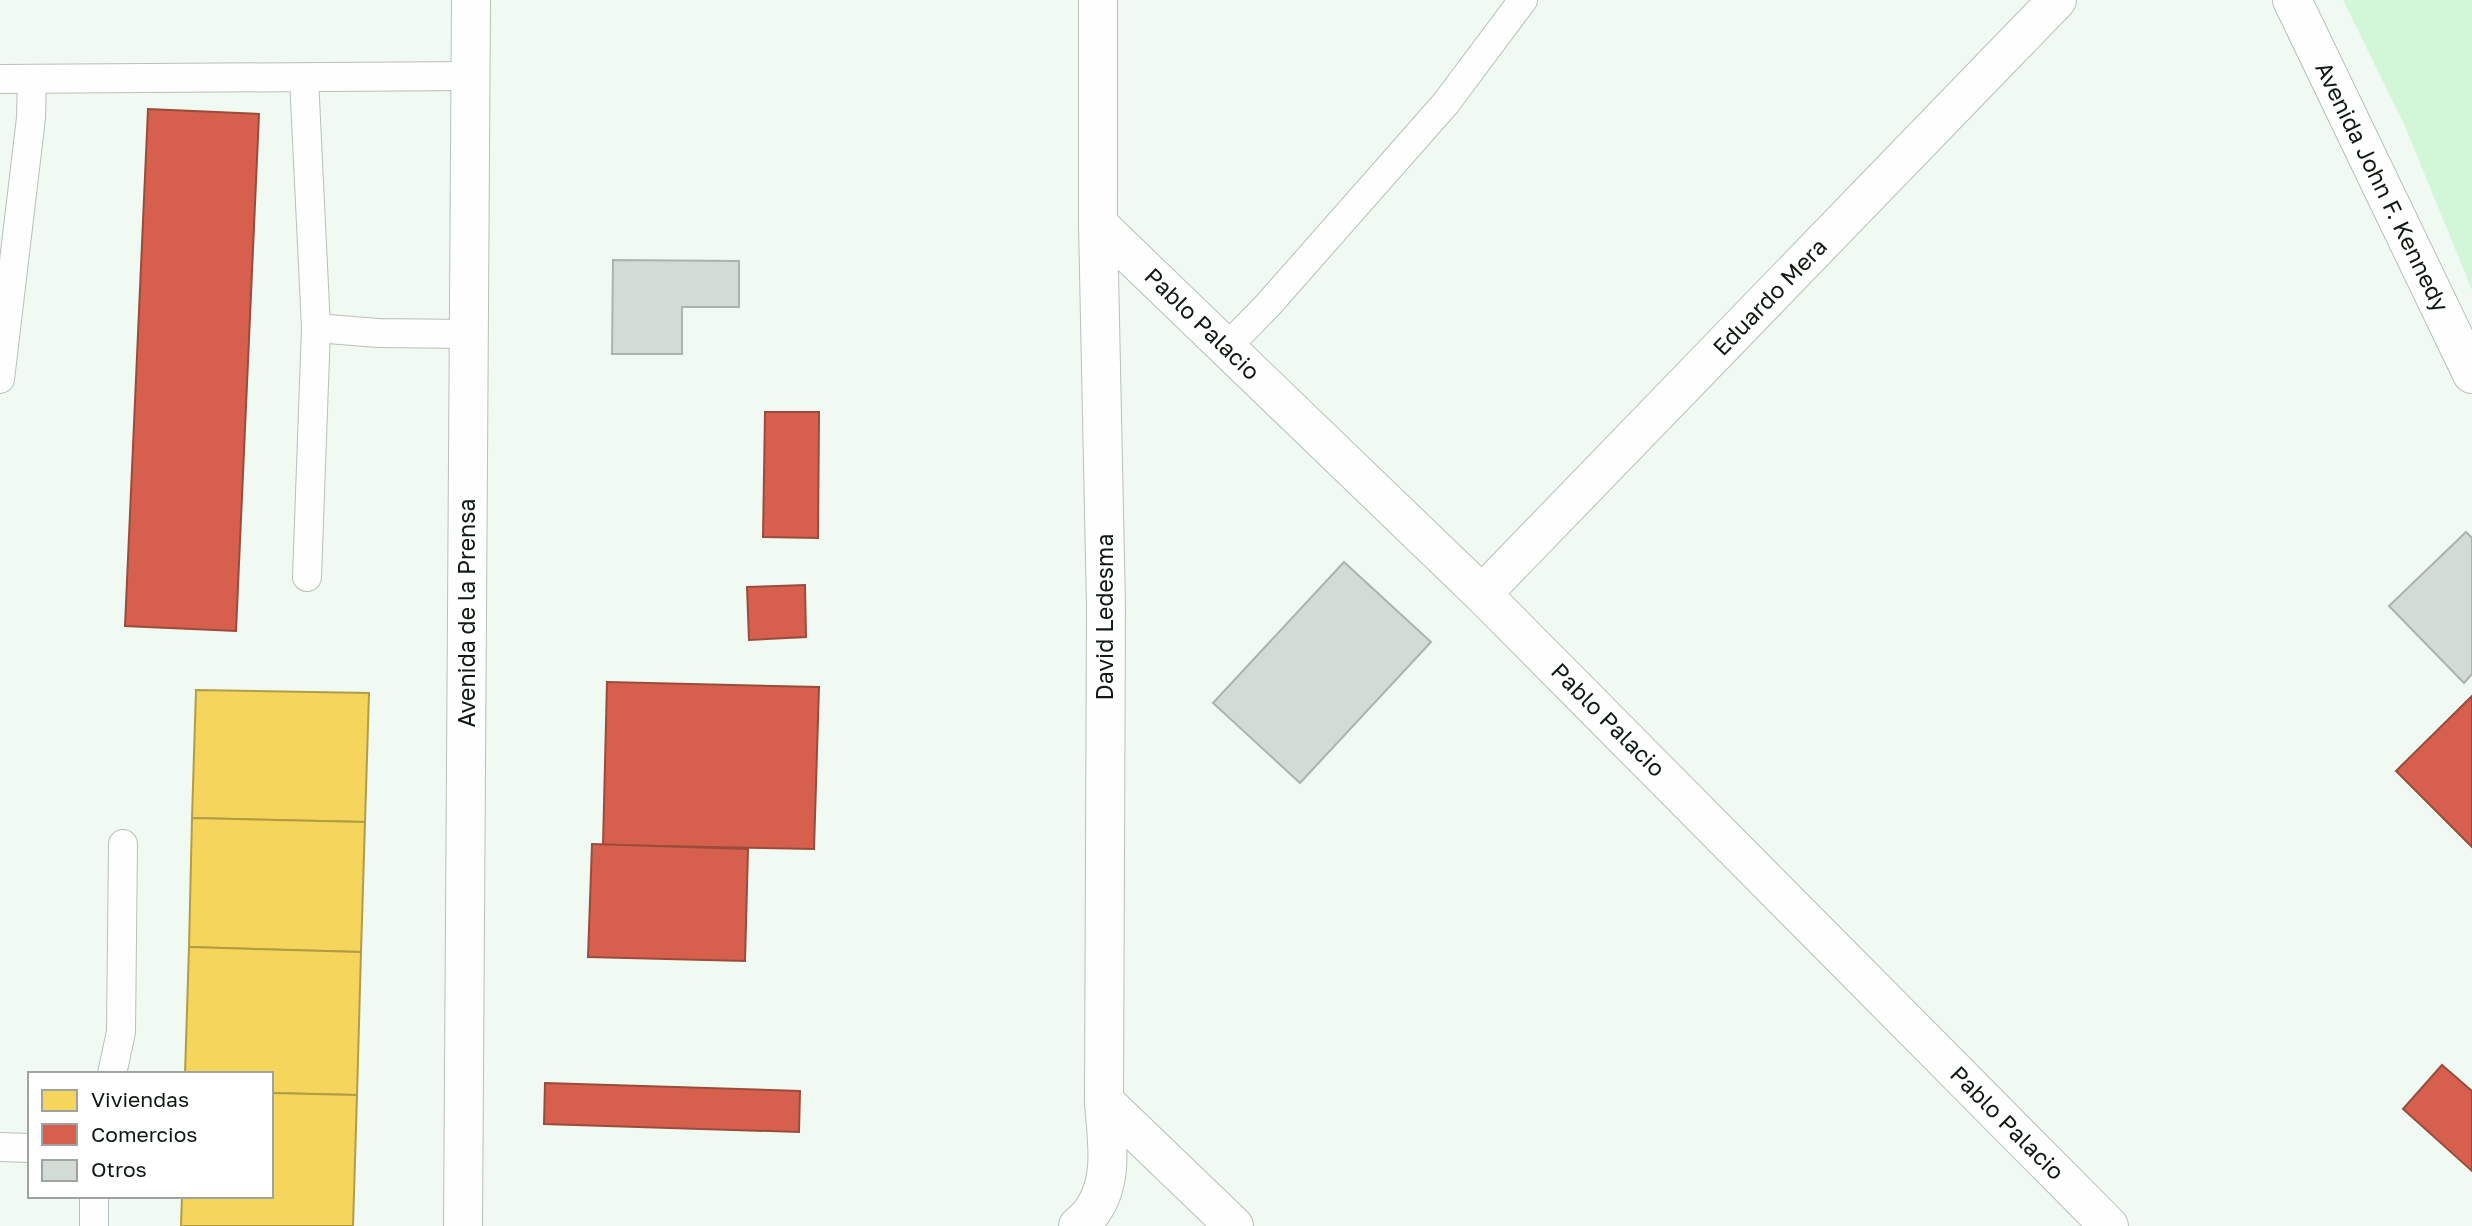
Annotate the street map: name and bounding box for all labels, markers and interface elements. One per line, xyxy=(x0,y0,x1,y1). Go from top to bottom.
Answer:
street label: Avenida John F. Kennedy xyxy=(2310,57,2456,316)
street label: Eduardo Mera xyxy=(1706,232,1832,361)
street label: Pablo Palacio xyxy=(1139,261,1266,385)
street label: Avenida de la Prensa xyxy=(452,499,480,727)
street label: David Ledesma xyxy=(1090,534,1118,700)
street label: Pablo Palacio xyxy=(1546,657,1671,782)
street label: Pablo Palacio xyxy=(1945,1060,2070,1185)
legend xyxy=(28,1072,273,1198)
text: Viviendas xyxy=(91,1086,189,1112)
text: Comercios xyxy=(91,1121,197,1147)
text: Otros xyxy=(91,1156,147,1182)

